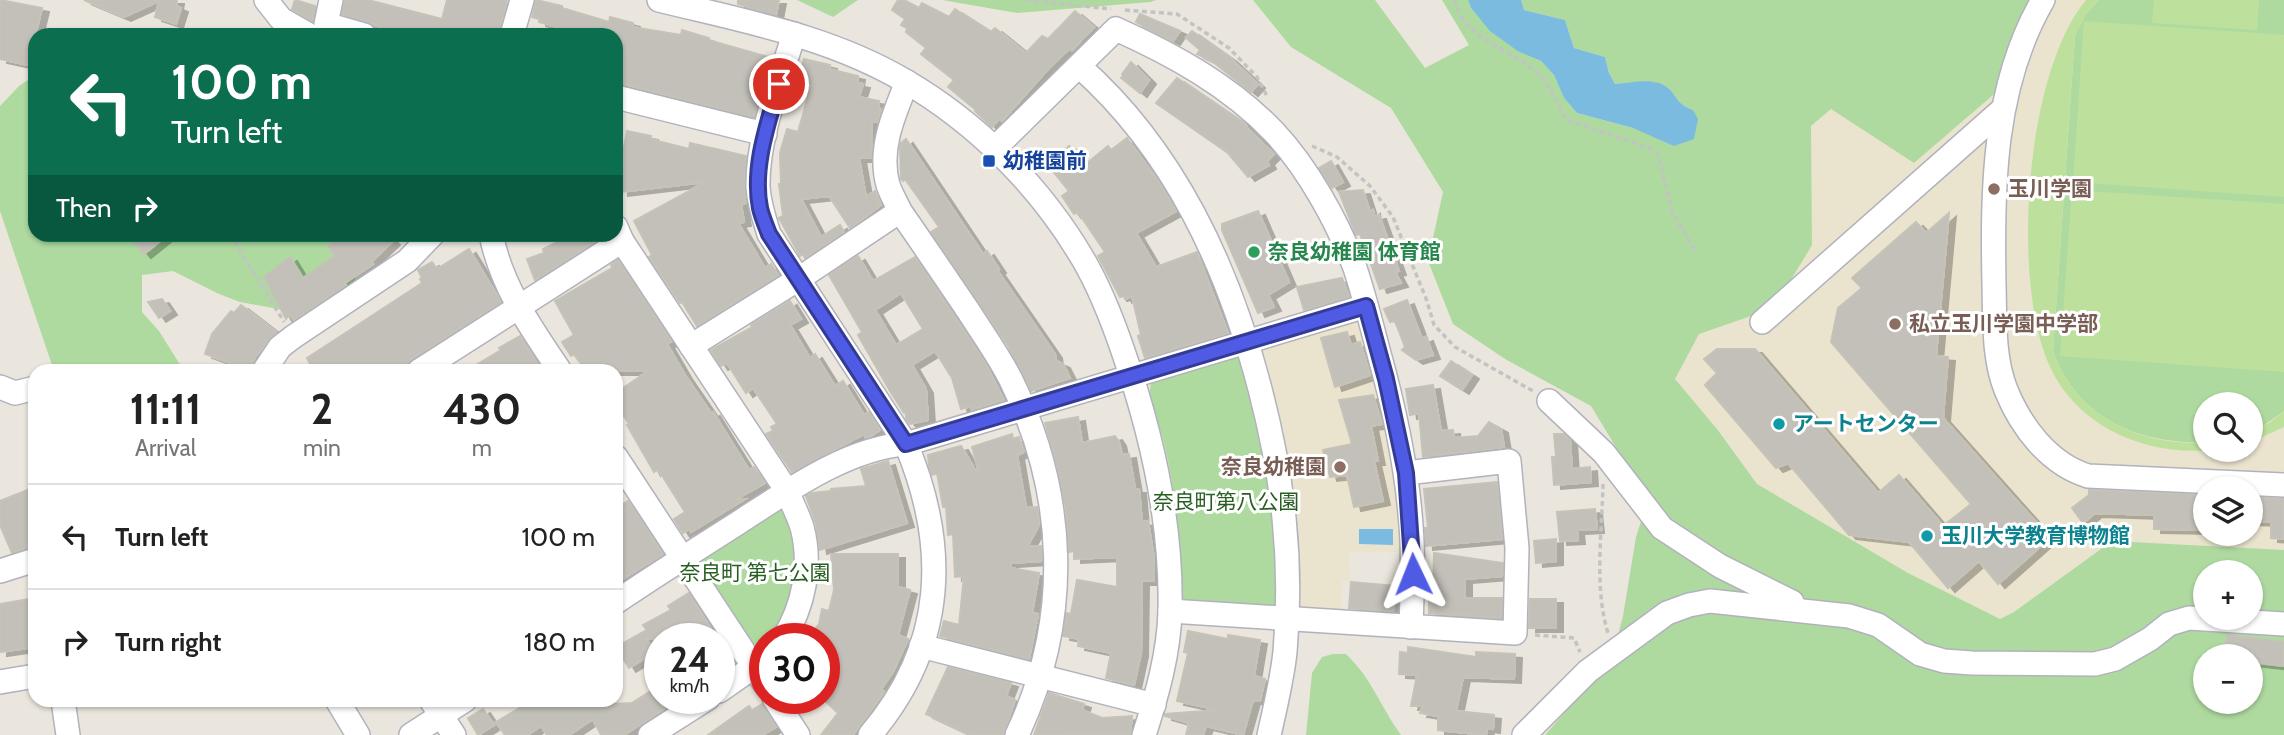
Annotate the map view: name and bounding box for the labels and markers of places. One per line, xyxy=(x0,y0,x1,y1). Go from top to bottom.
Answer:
pin xyxy=(749,54,809,114)
place label: 幼稚園前 xyxy=(1003,148,1087,173)
marker: 幼稚園前 xyxy=(981,153,997,169)
place label: 玉川学園 xyxy=(2008,176,2092,201)
marker: 玉川学園 xyxy=(1986,181,2002,197)
place label: 奈良幼稚園 体育館 xyxy=(1268,239,1441,264)
marker: 奈良幼稚園 体育館 xyxy=(1246,244,1262,260)
place label: 私立玉川学園中学部 xyxy=(1909,311,2098,336)
marker: 私立玉川学園中学部 xyxy=(1887,316,1903,332)
place label: アートセンター xyxy=(1793,411,1939,436)
marker: アートセンター xyxy=(1771,416,1787,432)
place label: 奈良幼稚園 xyxy=(1221,454,1326,479)
marker: 奈良幼稚園 xyxy=(1332,459,1348,475)
place label: 玉川大学教育博物館 xyxy=(1941,523,2130,548)
marker: 玉川大学教育博物館 xyxy=(1919,528,1935,544)

